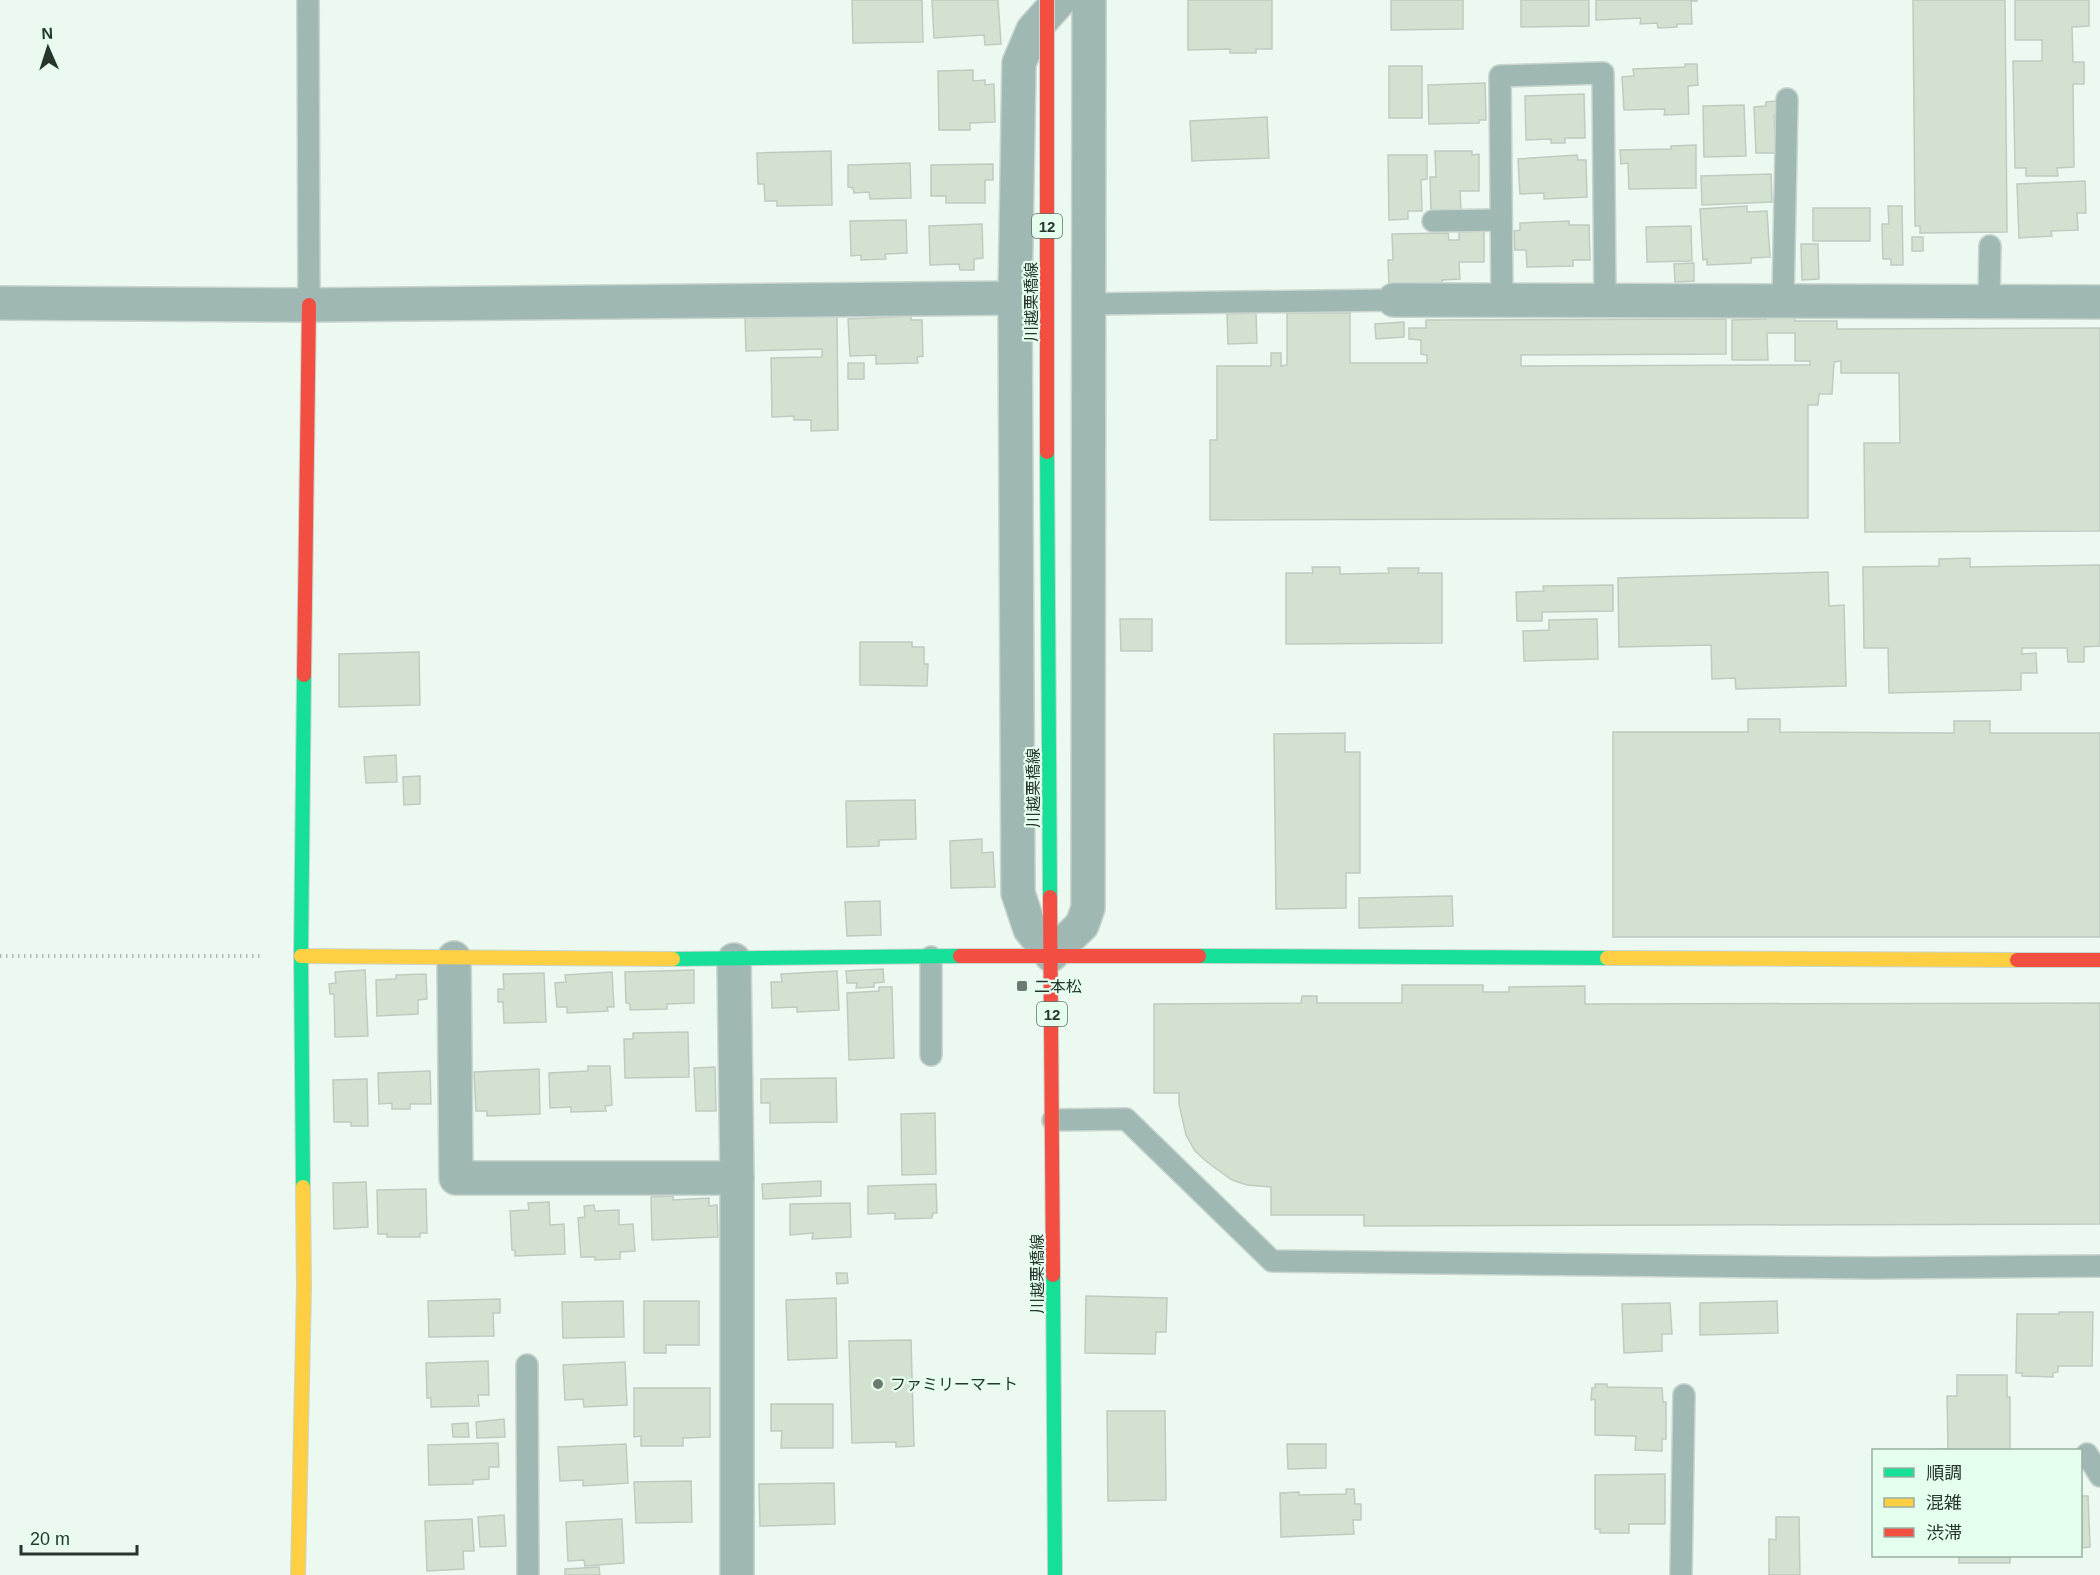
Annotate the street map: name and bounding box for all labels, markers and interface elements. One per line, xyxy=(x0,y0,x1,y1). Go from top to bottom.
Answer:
north arrow xyxy=(18,18,78,78)
text: N xyxy=(41,25,53,42)
road number: 12 xyxy=(1032,214,1062,238)
street label: 川越栗橋線 xyxy=(1023,262,1040,342)
street label: 川越栗橋線 xyxy=(1025,748,1042,828)
place label: 二本松 xyxy=(1034,978,1082,995)
marker: 二本松 xyxy=(1015,979,1029,993)
road number: 12 xyxy=(1037,1002,1067,1026)
street label: 川越栗橋線 xyxy=(1029,1234,1046,1314)
place label: ファミリーマート xyxy=(890,1376,1018,1393)
marker: ファミリーマート xyxy=(871,1377,885,1391)
legend xyxy=(1872,1449,2082,1557)
text: 順調 xyxy=(1926,1463,1962,1483)
text: 混雑 xyxy=(1926,1493,1962,1513)
scale bar xyxy=(21,1518,136,1556)
text: 渋滞 xyxy=(1926,1523,1962,1543)
text: 20 m xyxy=(30,1529,70,1549)

